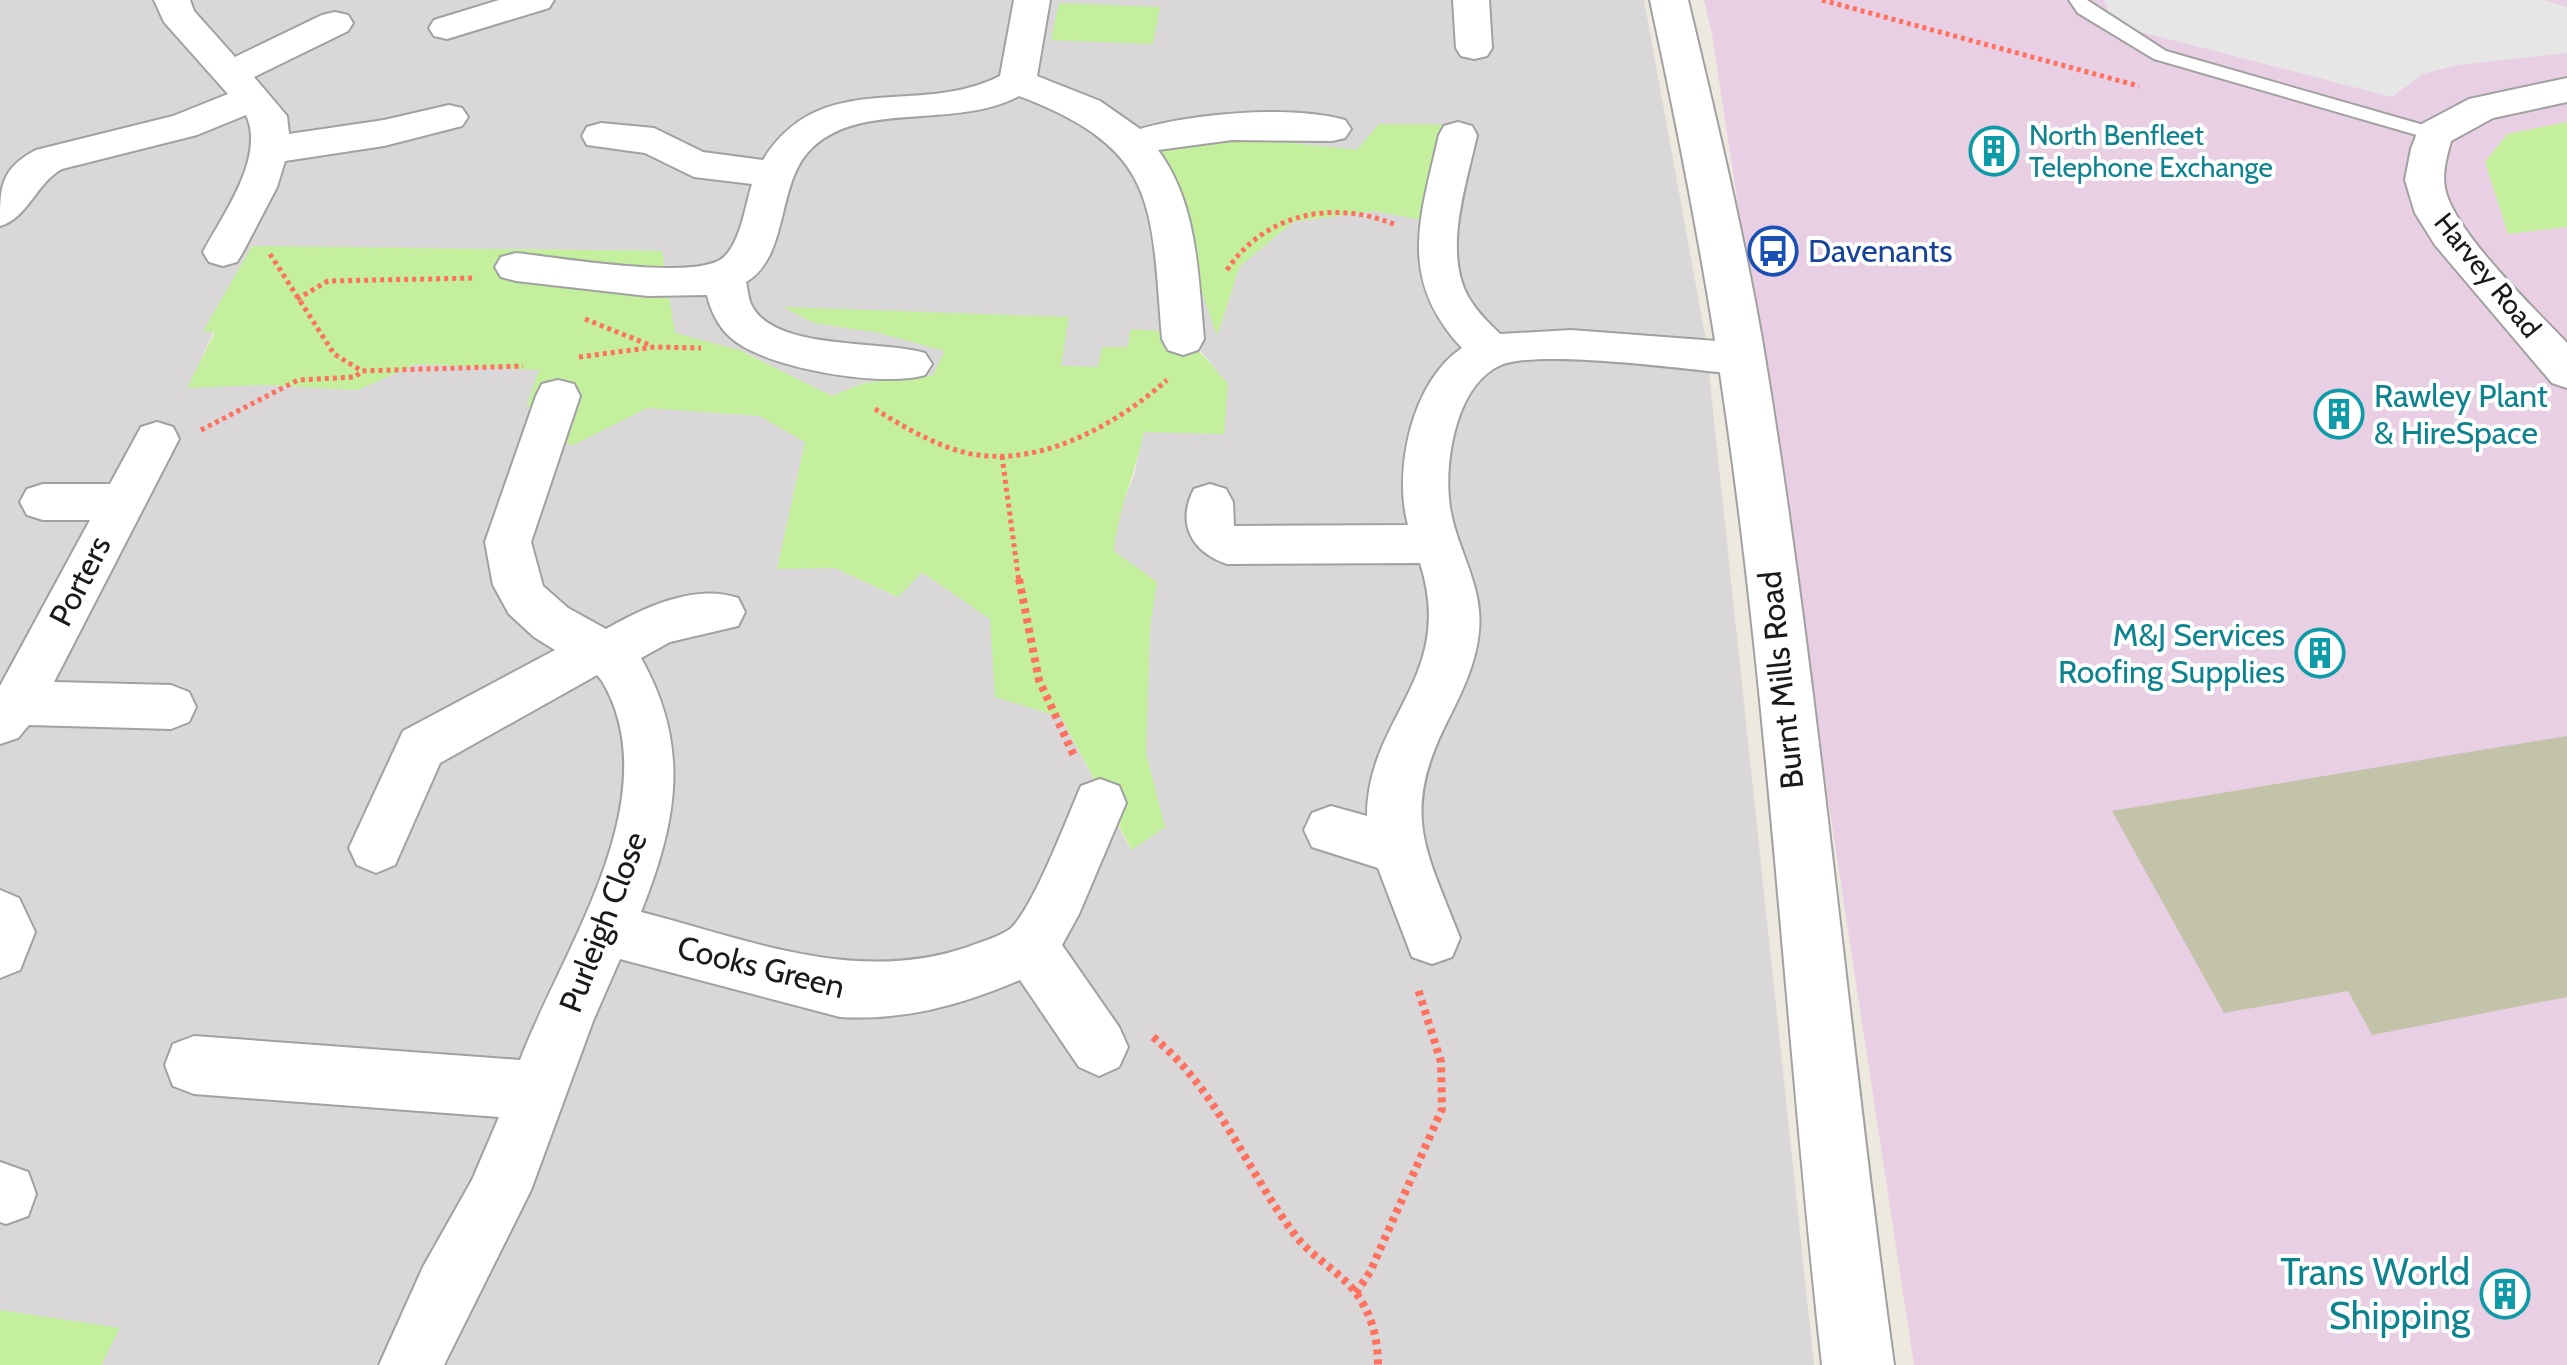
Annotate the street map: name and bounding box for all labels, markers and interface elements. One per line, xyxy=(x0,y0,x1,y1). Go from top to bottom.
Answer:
place label: North Benfleet Telephone Exchange xyxy=(2029,118,2273,184)
building icon: North Benfleet Telephone Exchange xyxy=(1968,125,2020,177)
street label: Harvey Road xyxy=(2427,206,2549,344)
bus stop icon: Davenants xyxy=(1747,225,1799,277)
place label: Davenants xyxy=(1808,231,1953,270)
place label: Rawley Plant & HireSpace xyxy=(2374,376,2548,452)
building icon: Rawley Plant & HireSpace xyxy=(2313,388,2365,440)
street label: Porters xyxy=(40,529,119,632)
street label: Burnt Mills Road xyxy=(1750,569,1811,791)
place label: M&J Services Roofing Supplies xyxy=(2058,615,2285,691)
building icon: M&J Services Roofing Supplies xyxy=(2294,627,2346,679)
street label: Purleigh Close xyxy=(550,826,655,1018)
street label: Cooks Green xyxy=(673,927,849,1006)
place label: Trans World Shipping xyxy=(2280,1248,2471,1339)
building icon: Trans World Shipping xyxy=(2479,1268,2531,1320)

